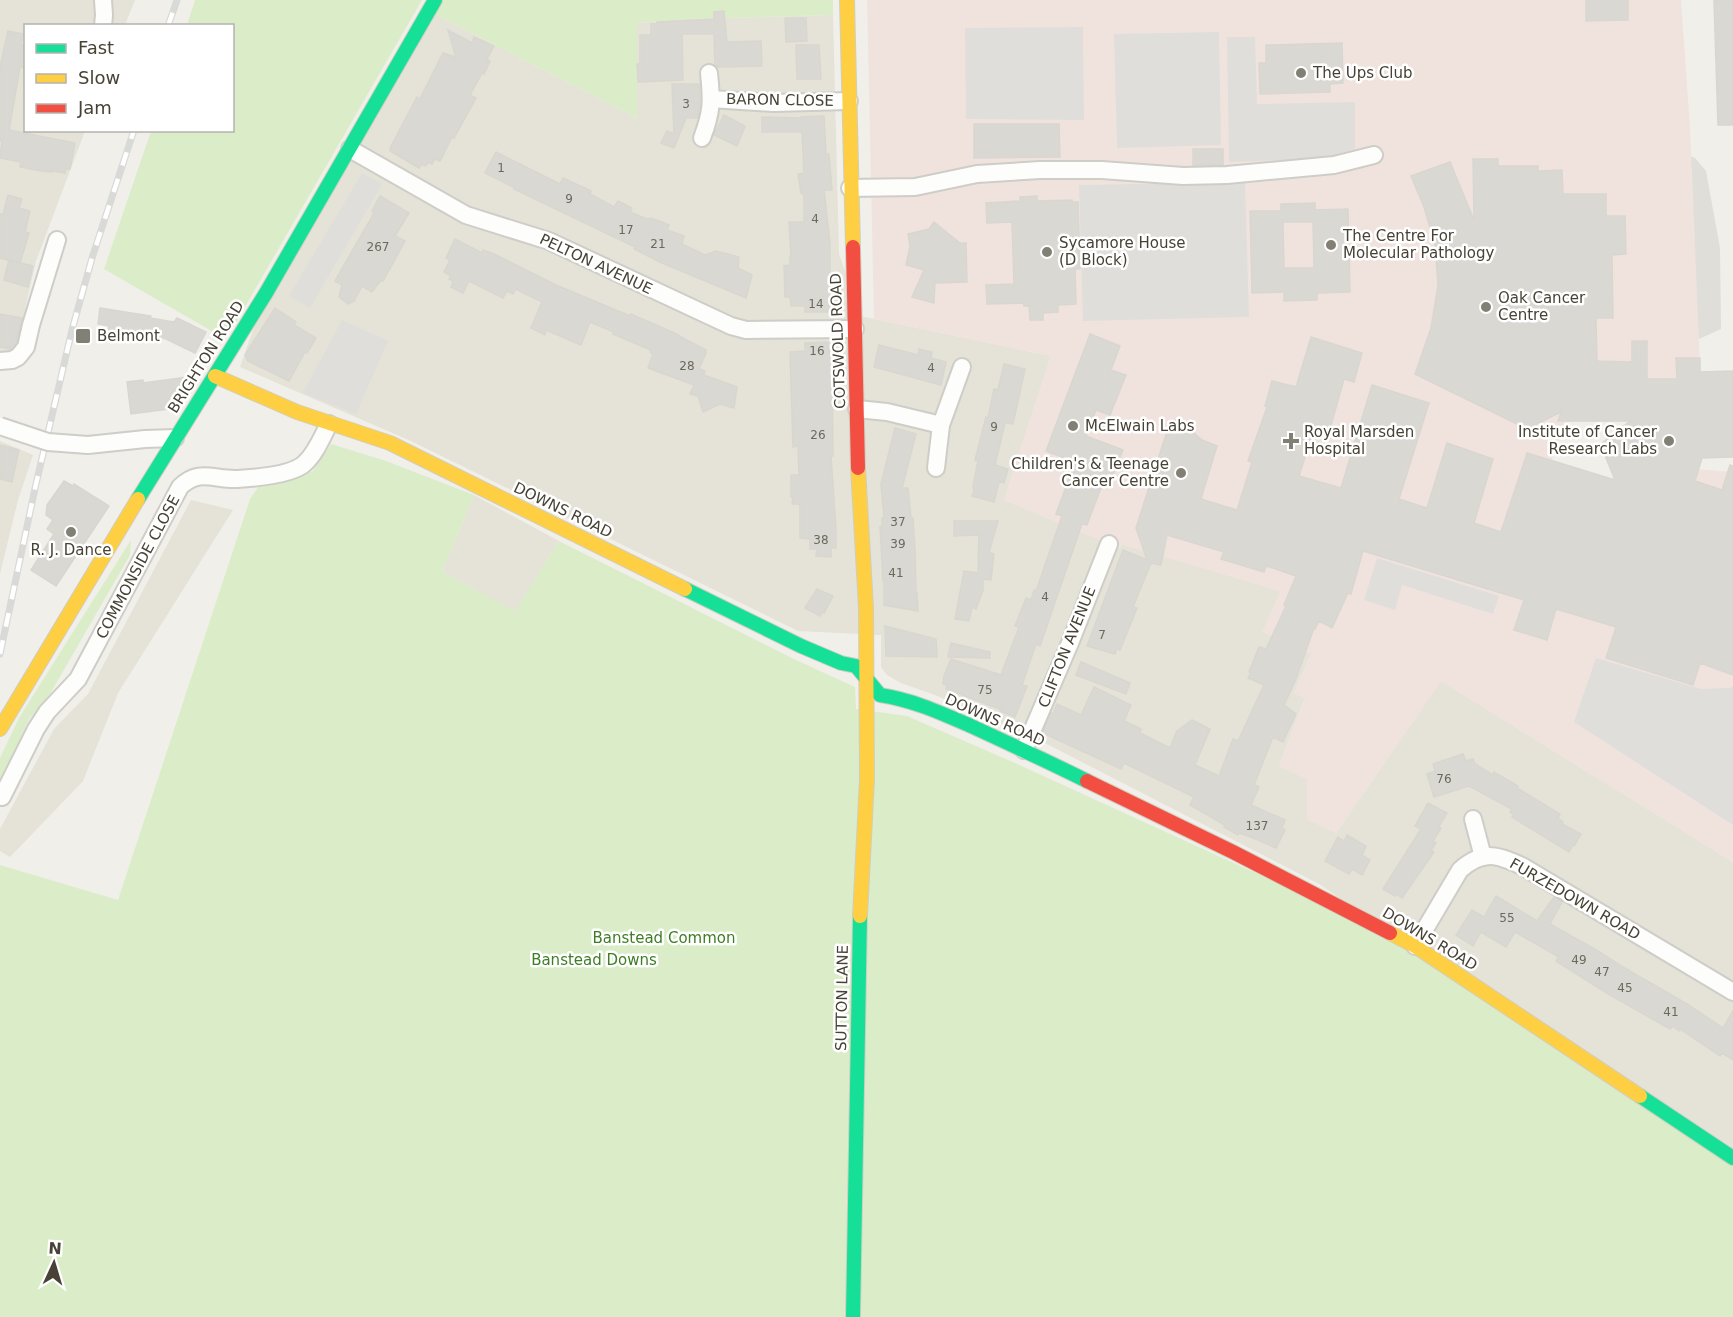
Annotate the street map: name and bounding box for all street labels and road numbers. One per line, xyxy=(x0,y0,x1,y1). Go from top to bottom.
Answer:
street label: BARON CLOSE xyxy=(726,90,834,110)
street label: PELTON AVENUE xyxy=(537,230,655,298)
street label: COTSWOLD ROAD xyxy=(827,273,849,409)
street label: BRIGHTON ROAD xyxy=(164,298,248,416)
street label: DOWNS ROAD xyxy=(511,478,615,542)
street label: COMMONSIDE CLOSE xyxy=(92,492,184,642)
street label: CLIFTON AVENUE xyxy=(1034,584,1100,710)
street label: DOWNS ROAD xyxy=(942,690,1048,750)
street label: FURZEDOWN ROAD xyxy=(1507,854,1643,944)
street label: DOWNS ROAD xyxy=(1379,904,1481,974)
street label: SUTTON LANE xyxy=(832,945,852,1051)

